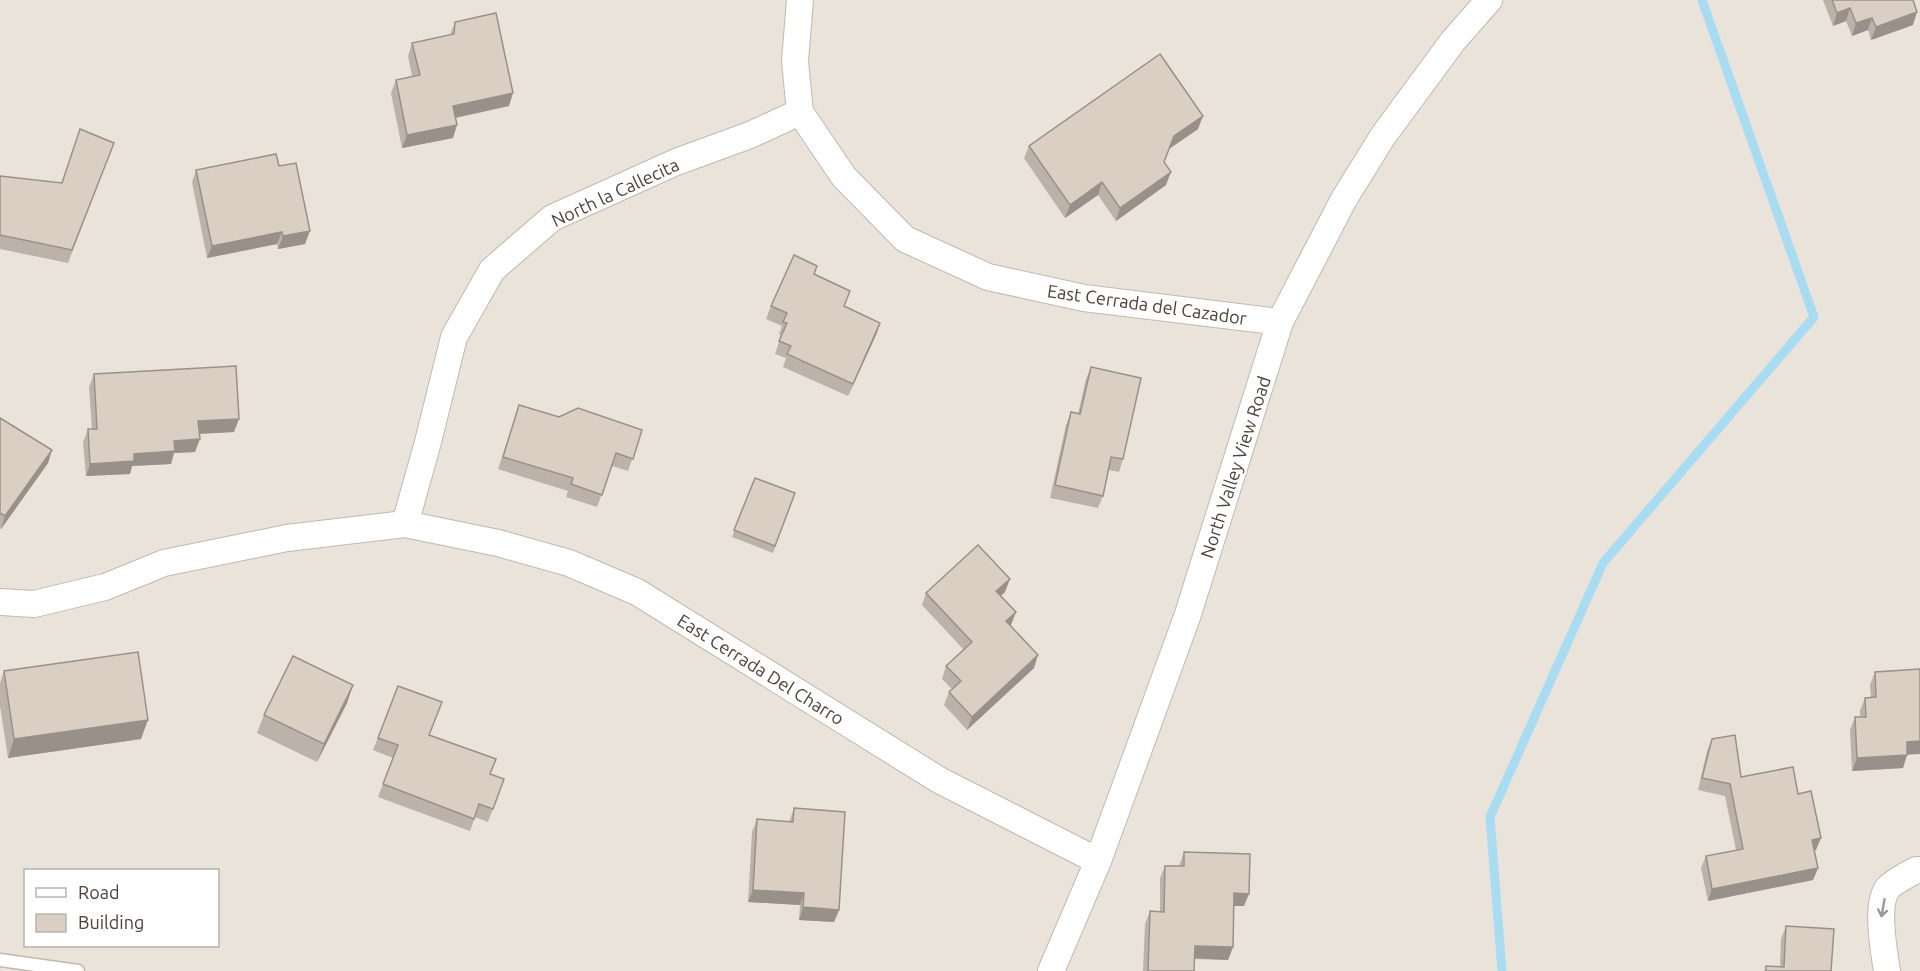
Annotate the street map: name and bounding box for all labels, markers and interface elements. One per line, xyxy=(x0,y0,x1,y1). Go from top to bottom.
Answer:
street label: North la Callecita xyxy=(548,154,682,230)
street label: East Cerrada del Cazador xyxy=(1046,280,1248,328)
street label: North Valley View Road xyxy=(1196,374,1274,560)
street label: East Cerrada Del Charro xyxy=(674,610,848,728)
legend xyxy=(24,869,219,947)
text: Road xyxy=(78,882,120,902)
one-way arrow xyxy=(1877,898,1888,917)
text: Building xyxy=(78,912,144,932)

